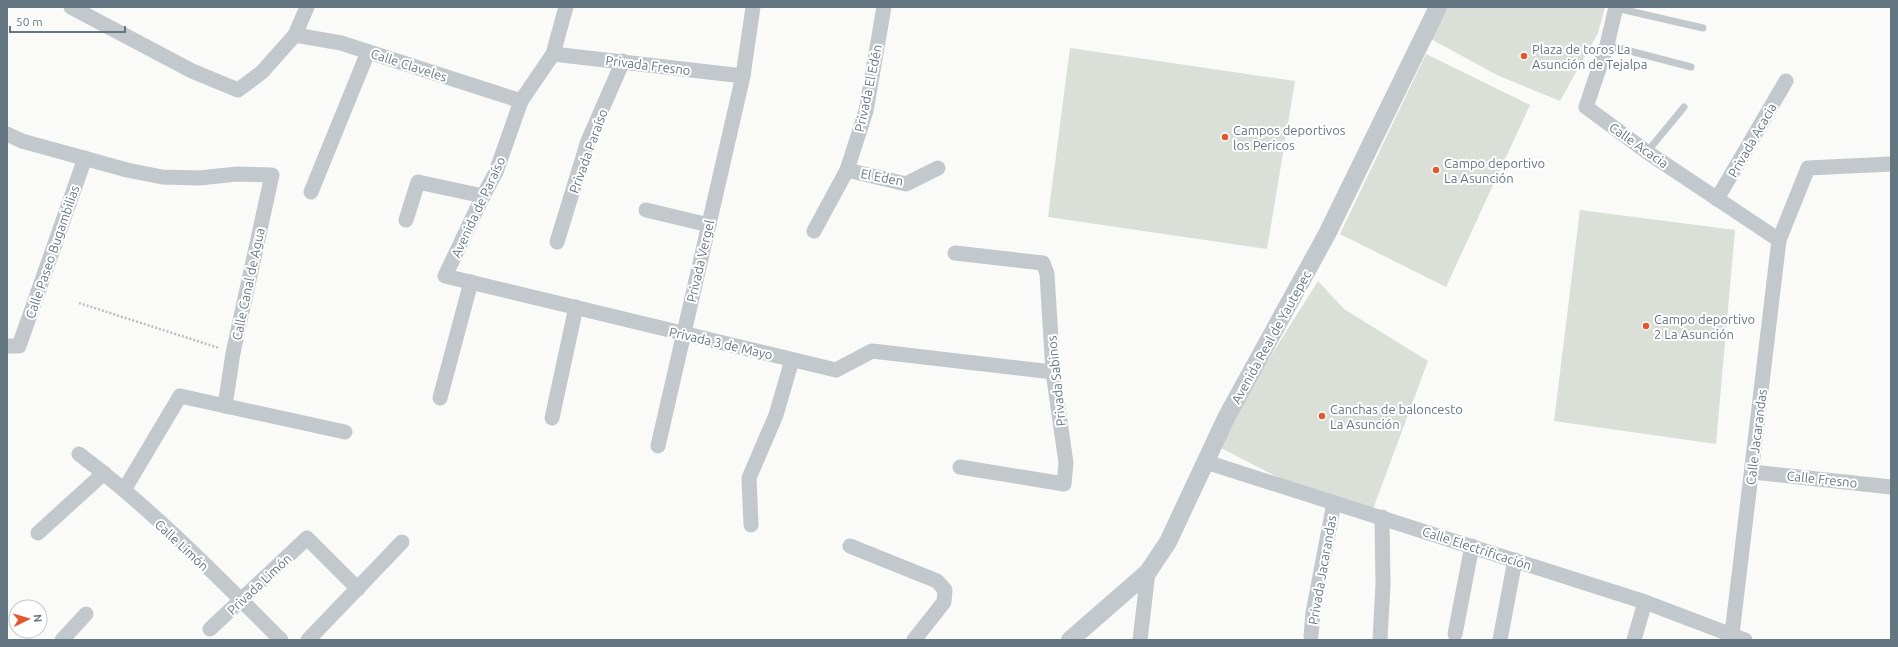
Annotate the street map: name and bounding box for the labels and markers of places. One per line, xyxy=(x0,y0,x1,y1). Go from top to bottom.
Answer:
place label: Plaza de toros La Asunción de Tejalpa xyxy=(1532,42,1647,71)
marker: Plaza de toros La Asunción de Tejalpa xyxy=(1519,51,1529,61)
place label: Campos deportivos los Pericos xyxy=(1233,123,1346,152)
marker: Campos deportivos los Pericos xyxy=(1220,132,1230,142)
place label: Campo deportivo La Asunción xyxy=(1444,156,1545,185)
marker: Campo deportivo La Asunción xyxy=(1431,165,1441,175)
place label: Campo deportivo 2 La Asunción xyxy=(1654,312,1755,341)
marker: Campo deportivo 2 La Asunción xyxy=(1641,321,1651,331)
place label: Canchas de baloncesto La Asunción xyxy=(1330,402,1463,431)
marker: Canchas de baloncesto La Asunción xyxy=(1317,411,1327,421)

